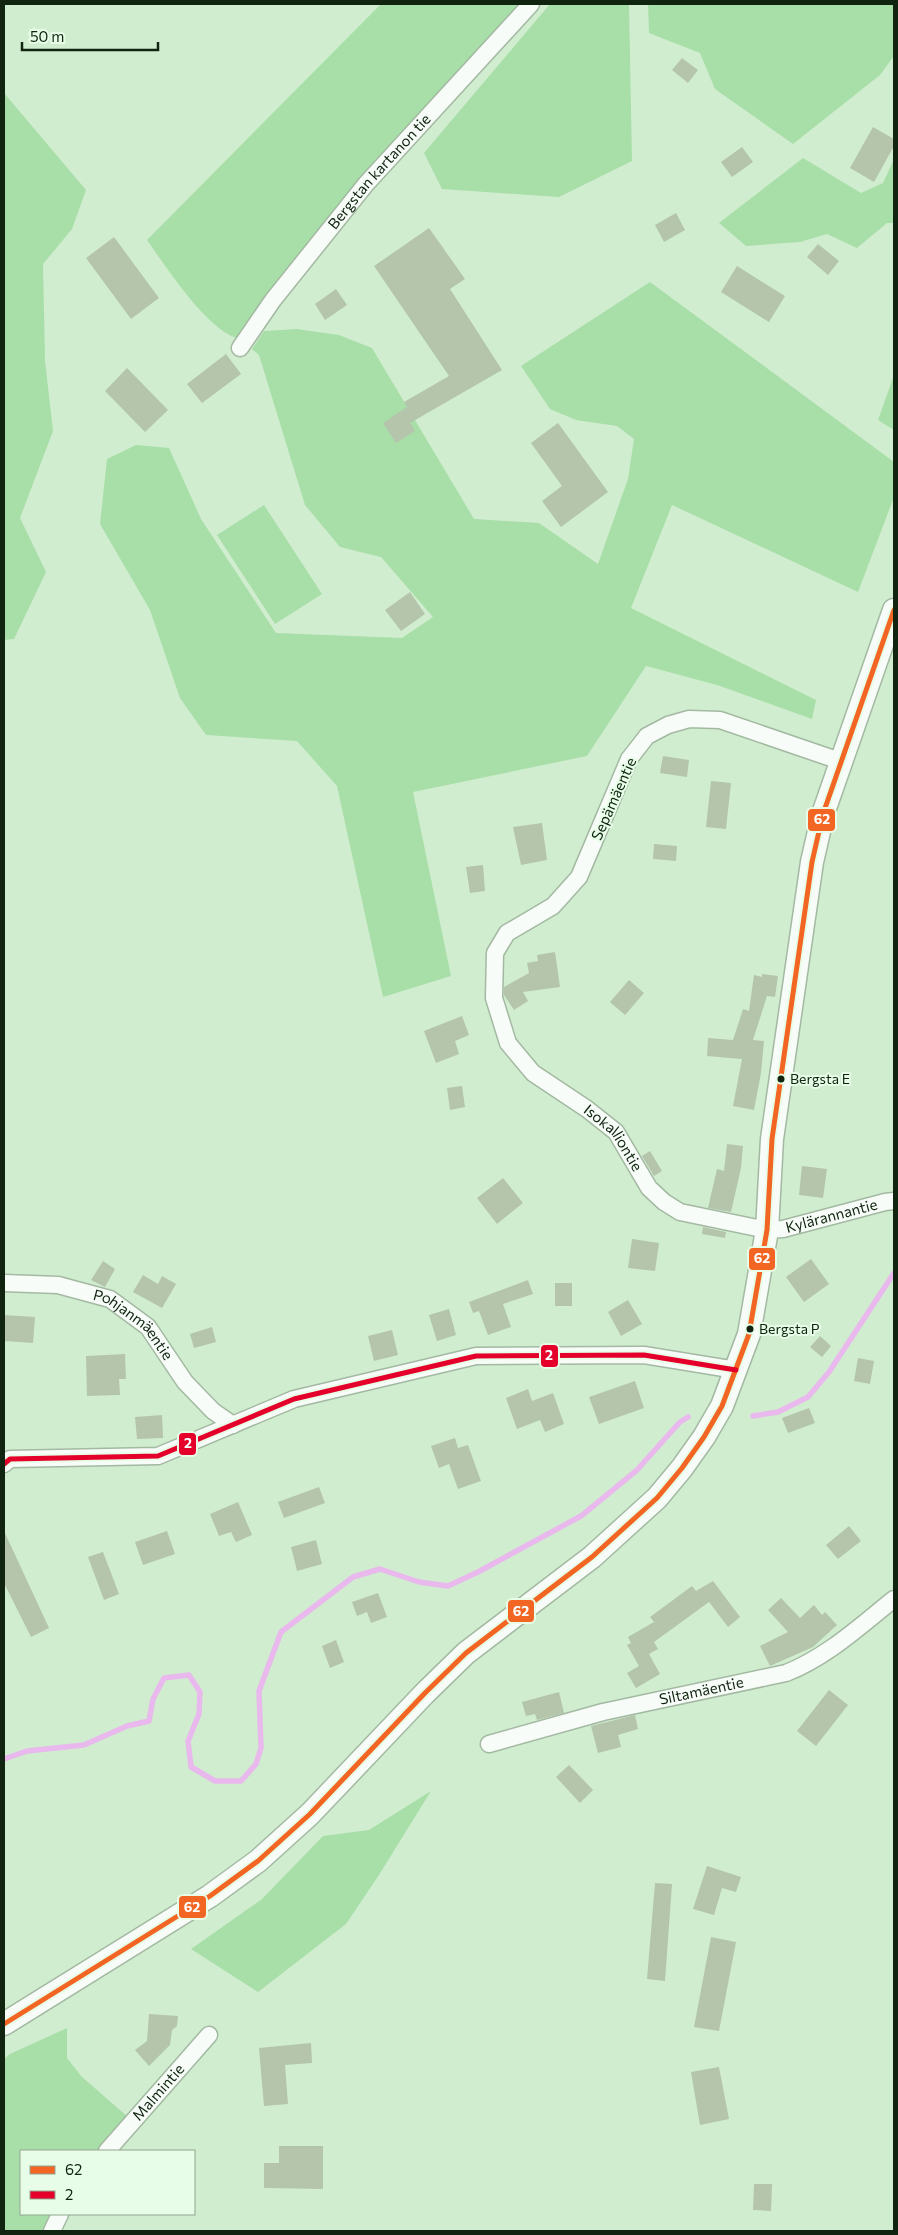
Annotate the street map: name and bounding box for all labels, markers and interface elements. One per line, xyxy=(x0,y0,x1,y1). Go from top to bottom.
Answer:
scale bar xyxy=(22,20,159,52)
text: 50 m xyxy=(30,27,64,45)
street label: Bergstan kartanon tie xyxy=(324,110,434,232)
street label: Sepämäentie xyxy=(587,754,639,843)
line badge: 62 xyxy=(807,808,836,832)
text: 62 xyxy=(814,810,830,827)
place label: Bergsta E xyxy=(790,1070,850,1087)
marker: Bergsta E xyxy=(776,1074,786,1084)
street label: Isokalliontie xyxy=(581,1100,647,1174)
street label: Kylärannantie xyxy=(784,1194,879,1236)
line badge: 62 xyxy=(748,1247,776,1271)
text: 62 xyxy=(754,1249,770,1266)
street label: Pohjanmäentie xyxy=(91,1285,178,1363)
place label: Bergsta P xyxy=(759,1320,820,1337)
marker: Bergsta P xyxy=(745,1324,755,1334)
line badge: 2 xyxy=(540,1344,559,1368)
text: 2 xyxy=(545,1346,553,1363)
line badge: 2 xyxy=(178,1432,197,1456)
text: 2 xyxy=(184,1434,192,1451)
line badge: 62 xyxy=(507,1599,535,1623)
text: 62 xyxy=(513,1602,529,1619)
street label: Siltamäentie xyxy=(657,1672,745,1708)
line badge: 62 xyxy=(178,1895,207,1919)
text: 62 xyxy=(184,1898,200,1915)
street label: Malmintie xyxy=(128,2060,187,2124)
legend xyxy=(20,2150,195,2215)
text: 62 xyxy=(65,2160,82,2178)
text: 2 xyxy=(65,2185,73,2203)

